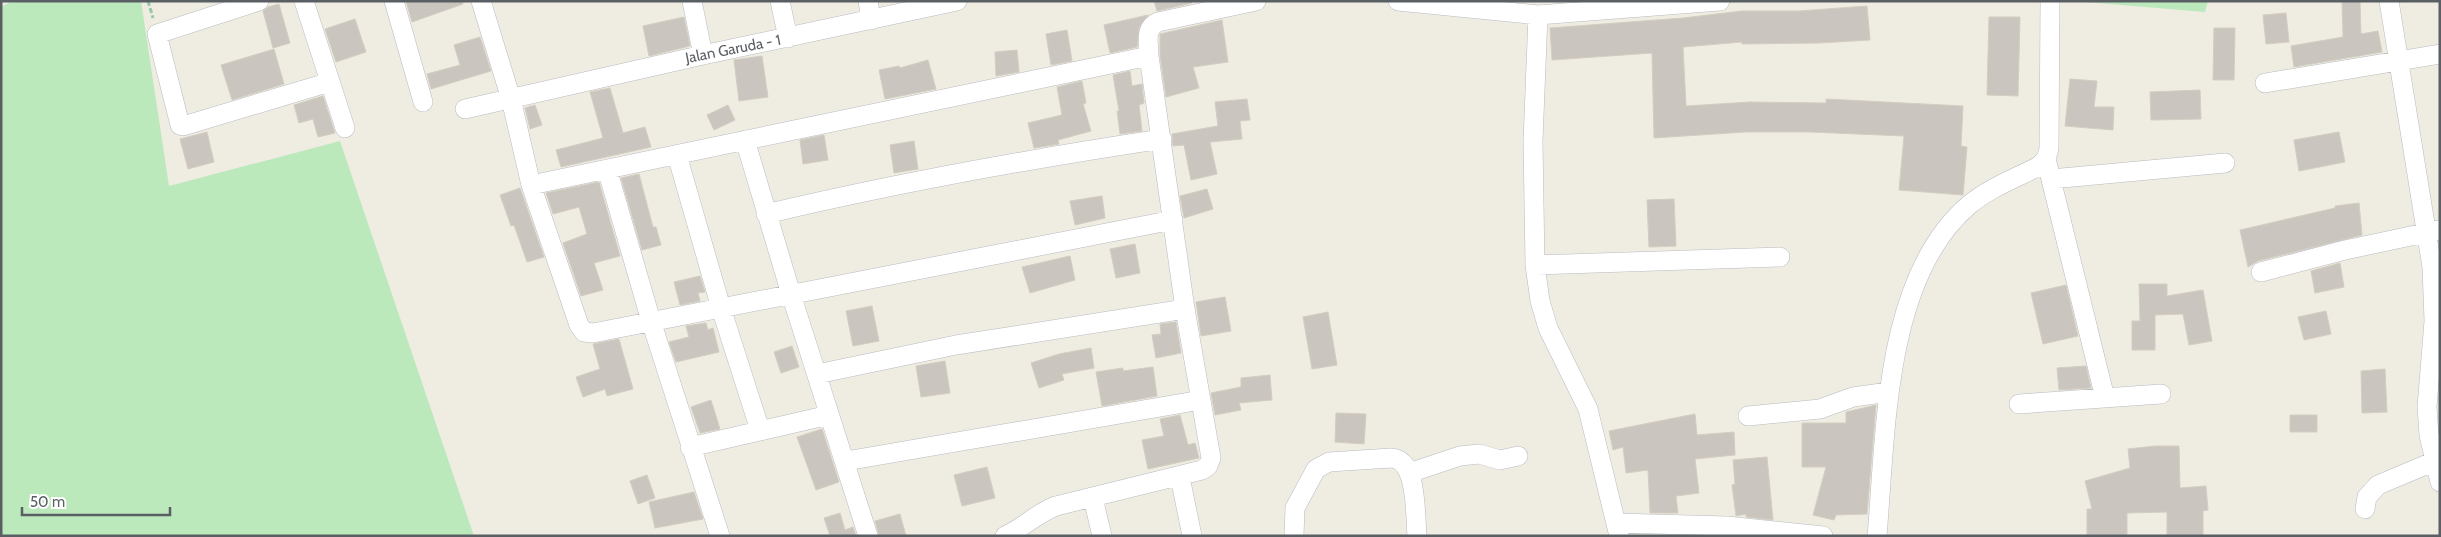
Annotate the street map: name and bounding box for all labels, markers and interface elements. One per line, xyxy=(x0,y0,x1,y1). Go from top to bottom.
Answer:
street label: Jalan Garuda - 1 xyxy=(683,31,782,67)
scale bar xyxy=(22,484,170,516)
text: 50 m xyxy=(30,493,65,511)

